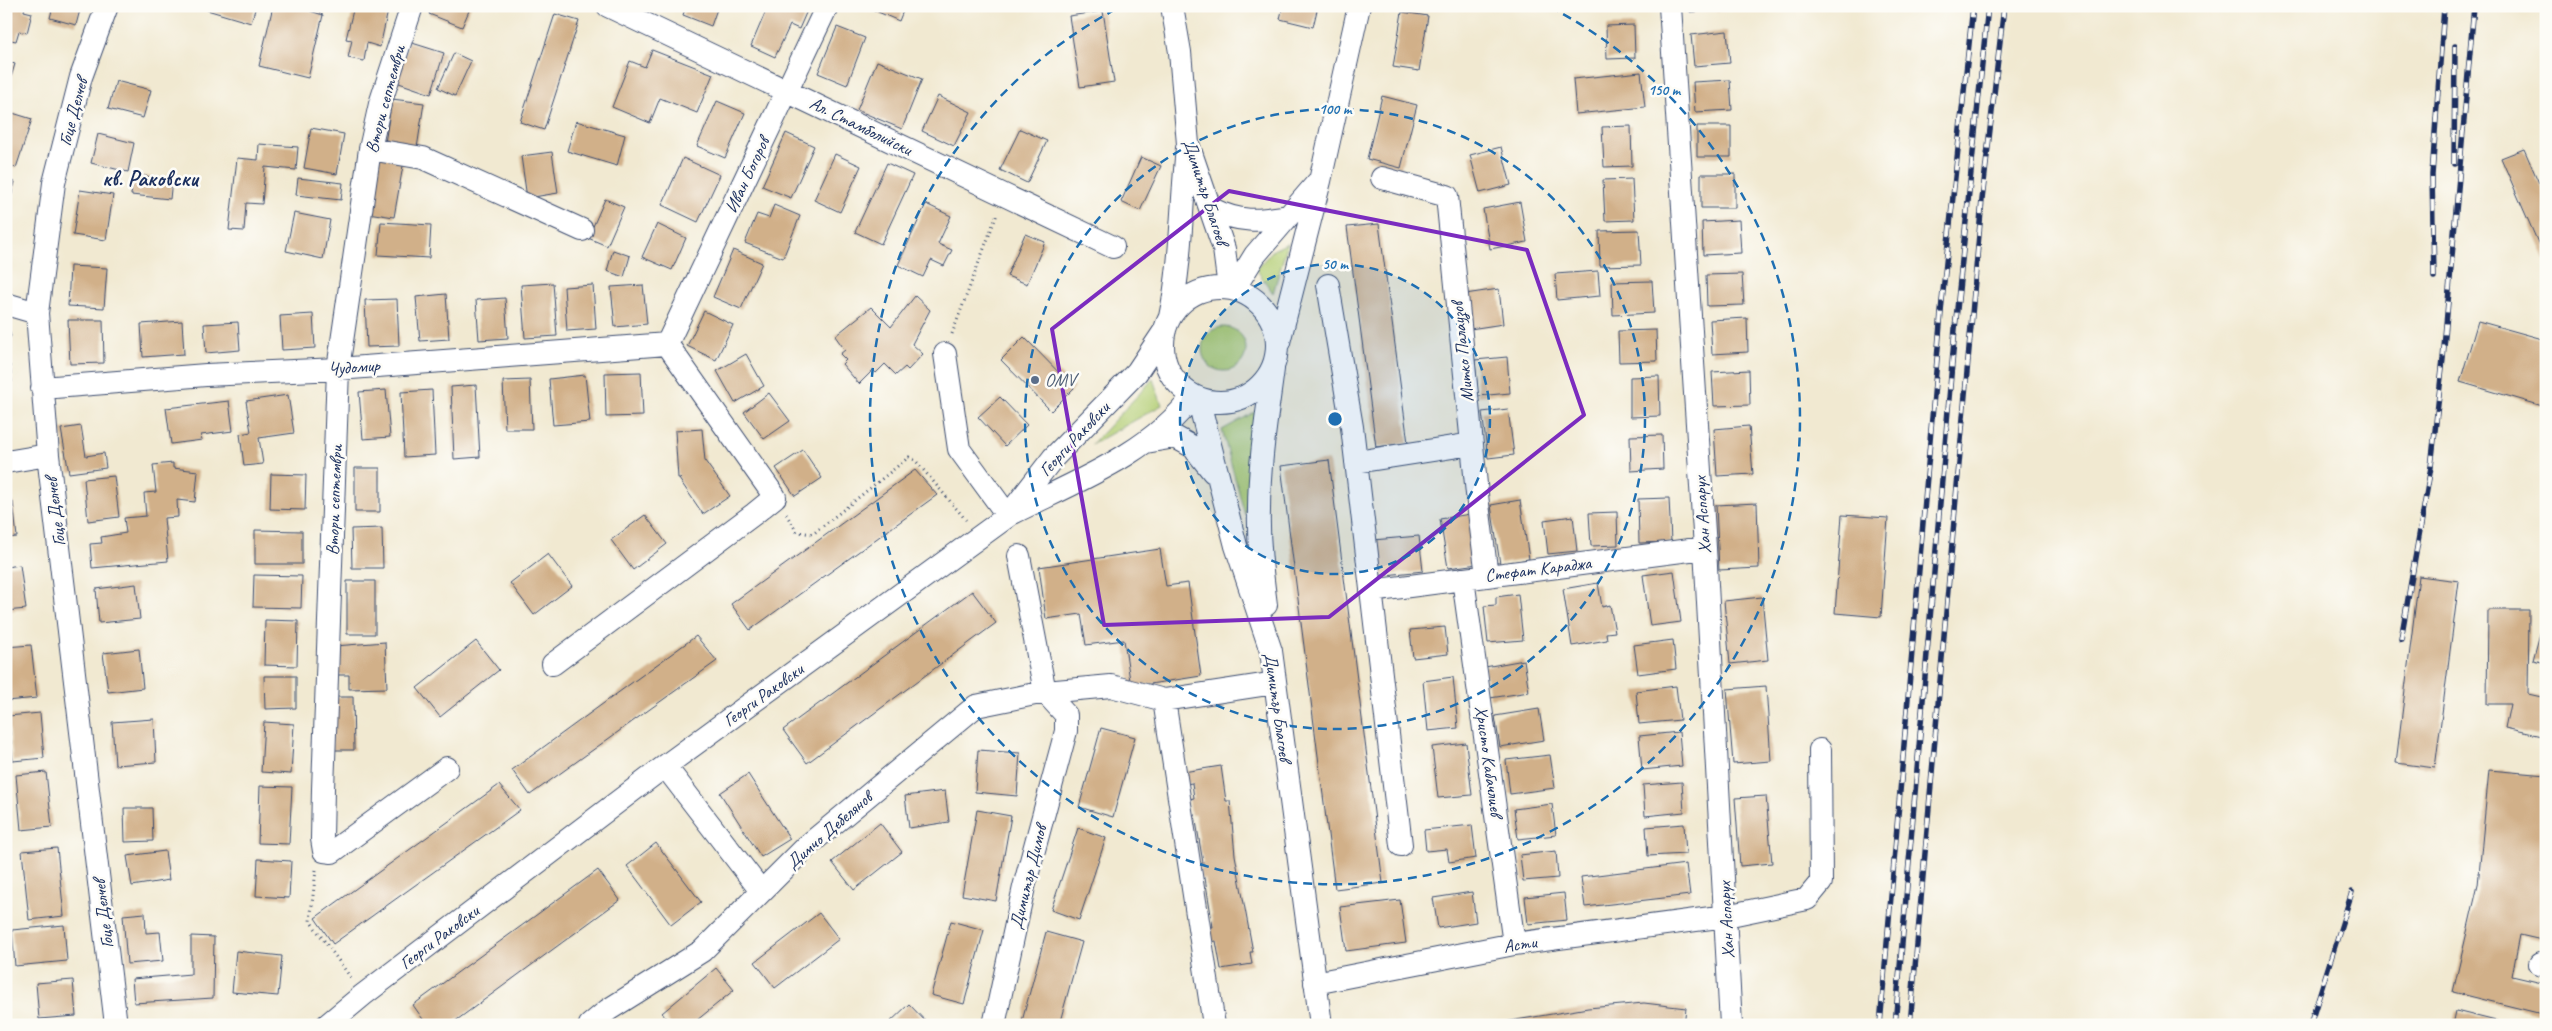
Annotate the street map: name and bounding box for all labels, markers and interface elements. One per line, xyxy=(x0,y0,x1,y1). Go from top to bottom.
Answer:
street label: Втори септември xyxy=(360,42,410,155)
street label: Гоце Делчев xyxy=(53,72,94,148)
text: 150 m xyxy=(1648,81,1682,100)
street label: Ал. Стамболийски xyxy=(806,92,917,161)
text: 100 m xyxy=(1319,100,1353,119)
street label: Иван Богоров xyxy=(720,131,775,216)
street label: Димитър Благоев xyxy=(1179,137,1235,252)
district label: кв. Раковски xyxy=(102,165,200,193)
text: 50 m xyxy=(1322,255,1349,274)
street label: Митко Палаузов xyxy=(1446,298,1479,403)
street label: Чудомир xyxy=(328,354,382,380)
place label: OMV xyxy=(1045,369,1080,391)
marker: OMV xyxy=(1029,374,1041,386)
street label: Георги Раковски xyxy=(1034,396,1115,481)
centre of rings xyxy=(1326,410,1344,428)
street label: Втори септември xyxy=(321,443,347,556)
street label: Гоце Делчев xyxy=(39,472,70,547)
street label: Хан Аспарух xyxy=(1688,474,1716,554)
street label: Стефат Караджа xyxy=(1484,551,1594,586)
street label: Димитър Благоев xyxy=(1259,651,1297,767)
street label: Георги Раковски xyxy=(719,658,809,731)
street label: Христо Кабачлиев xyxy=(1470,704,1508,822)
street label: Димчо Дебелянов xyxy=(781,784,879,873)
street label: Димитър Димов xyxy=(1004,819,1052,931)
street label: Гоце Делчев xyxy=(87,874,118,949)
street label: Хан Аспарух xyxy=(1713,879,1739,959)
street label: Георги Раковски xyxy=(395,899,484,974)
street label: Асти xyxy=(1502,930,1539,957)

